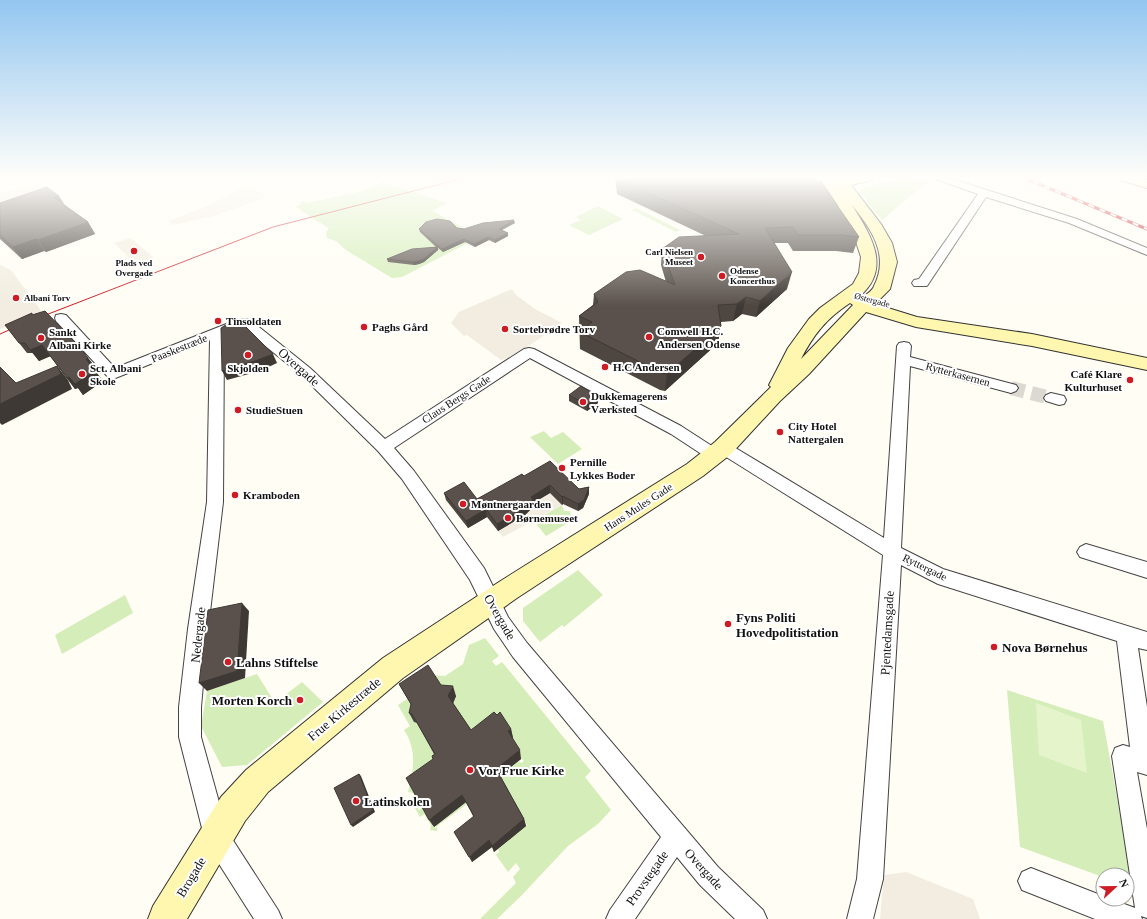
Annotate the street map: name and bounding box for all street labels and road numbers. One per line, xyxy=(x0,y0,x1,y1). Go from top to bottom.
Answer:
street label: Østergade xyxy=(853,290,891,310)
street label: Paaskestræde xyxy=(149,331,209,365)
street label: Overgade xyxy=(275,345,323,390)
street label: Rytterkasernen xyxy=(924,360,992,388)
street label: Claus Bergs Gade xyxy=(420,372,493,426)
street label: Hans Mules Gade xyxy=(602,480,674,533)
street label: Ryttergade xyxy=(901,551,949,583)
street label: Pjentedamsgade xyxy=(877,590,897,676)
street label: Overgade xyxy=(481,591,519,643)
street label: Nedergade xyxy=(188,606,208,664)
street label: Frue Kirkestræde xyxy=(304,674,384,744)
street label: Overgade xyxy=(682,845,727,893)
street label: Provstegade xyxy=(623,847,671,908)
street label: Brogade xyxy=(173,854,209,900)

